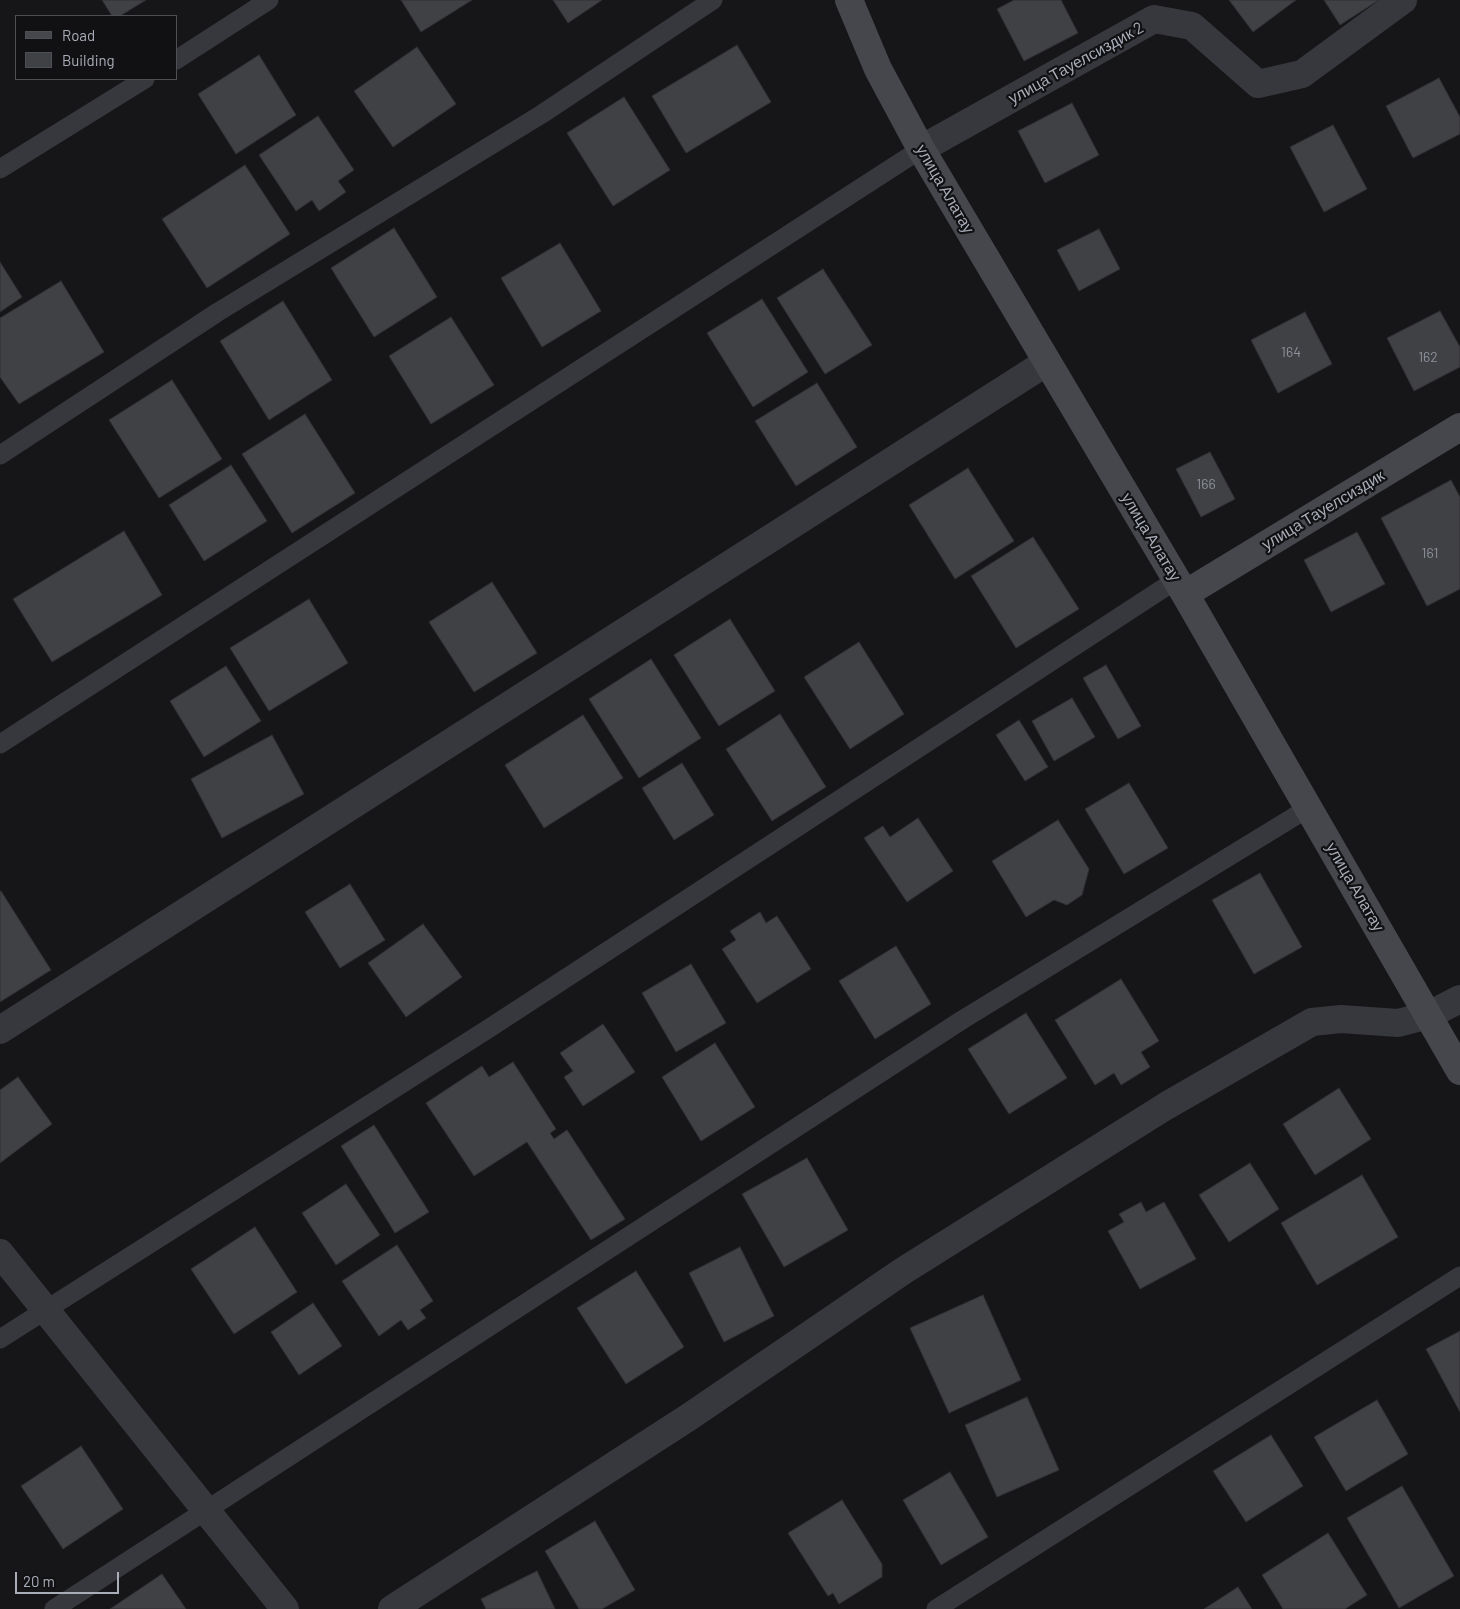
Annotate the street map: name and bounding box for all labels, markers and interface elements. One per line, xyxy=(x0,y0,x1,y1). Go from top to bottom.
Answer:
legend xyxy=(15,15,178,80)
street label: улица Тауелсиздик 2 xyxy=(1005,18,1147,108)
text: Road xyxy=(62,26,95,44)
text: Building xyxy=(62,51,115,69)
street label: улица Алатау xyxy=(912,141,978,237)
house number: 164 xyxy=(1281,344,1301,360)
house number: 162 xyxy=(1418,349,1438,365)
street label: улица Тауелсиздик xyxy=(1258,466,1388,554)
house number: 166 xyxy=(1196,476,1216,492)
street label: улица Алатау xyxy=(1117,489,1185,585)
house number: 161 xyxy=(1422,545,1438,561)
street label: улица Алатау xyxy=(1322,839,1388,935)
scale bar xyxy=(18,1562,121,1594)
text: 20 m xyxy=(23,1572,55,1590)

